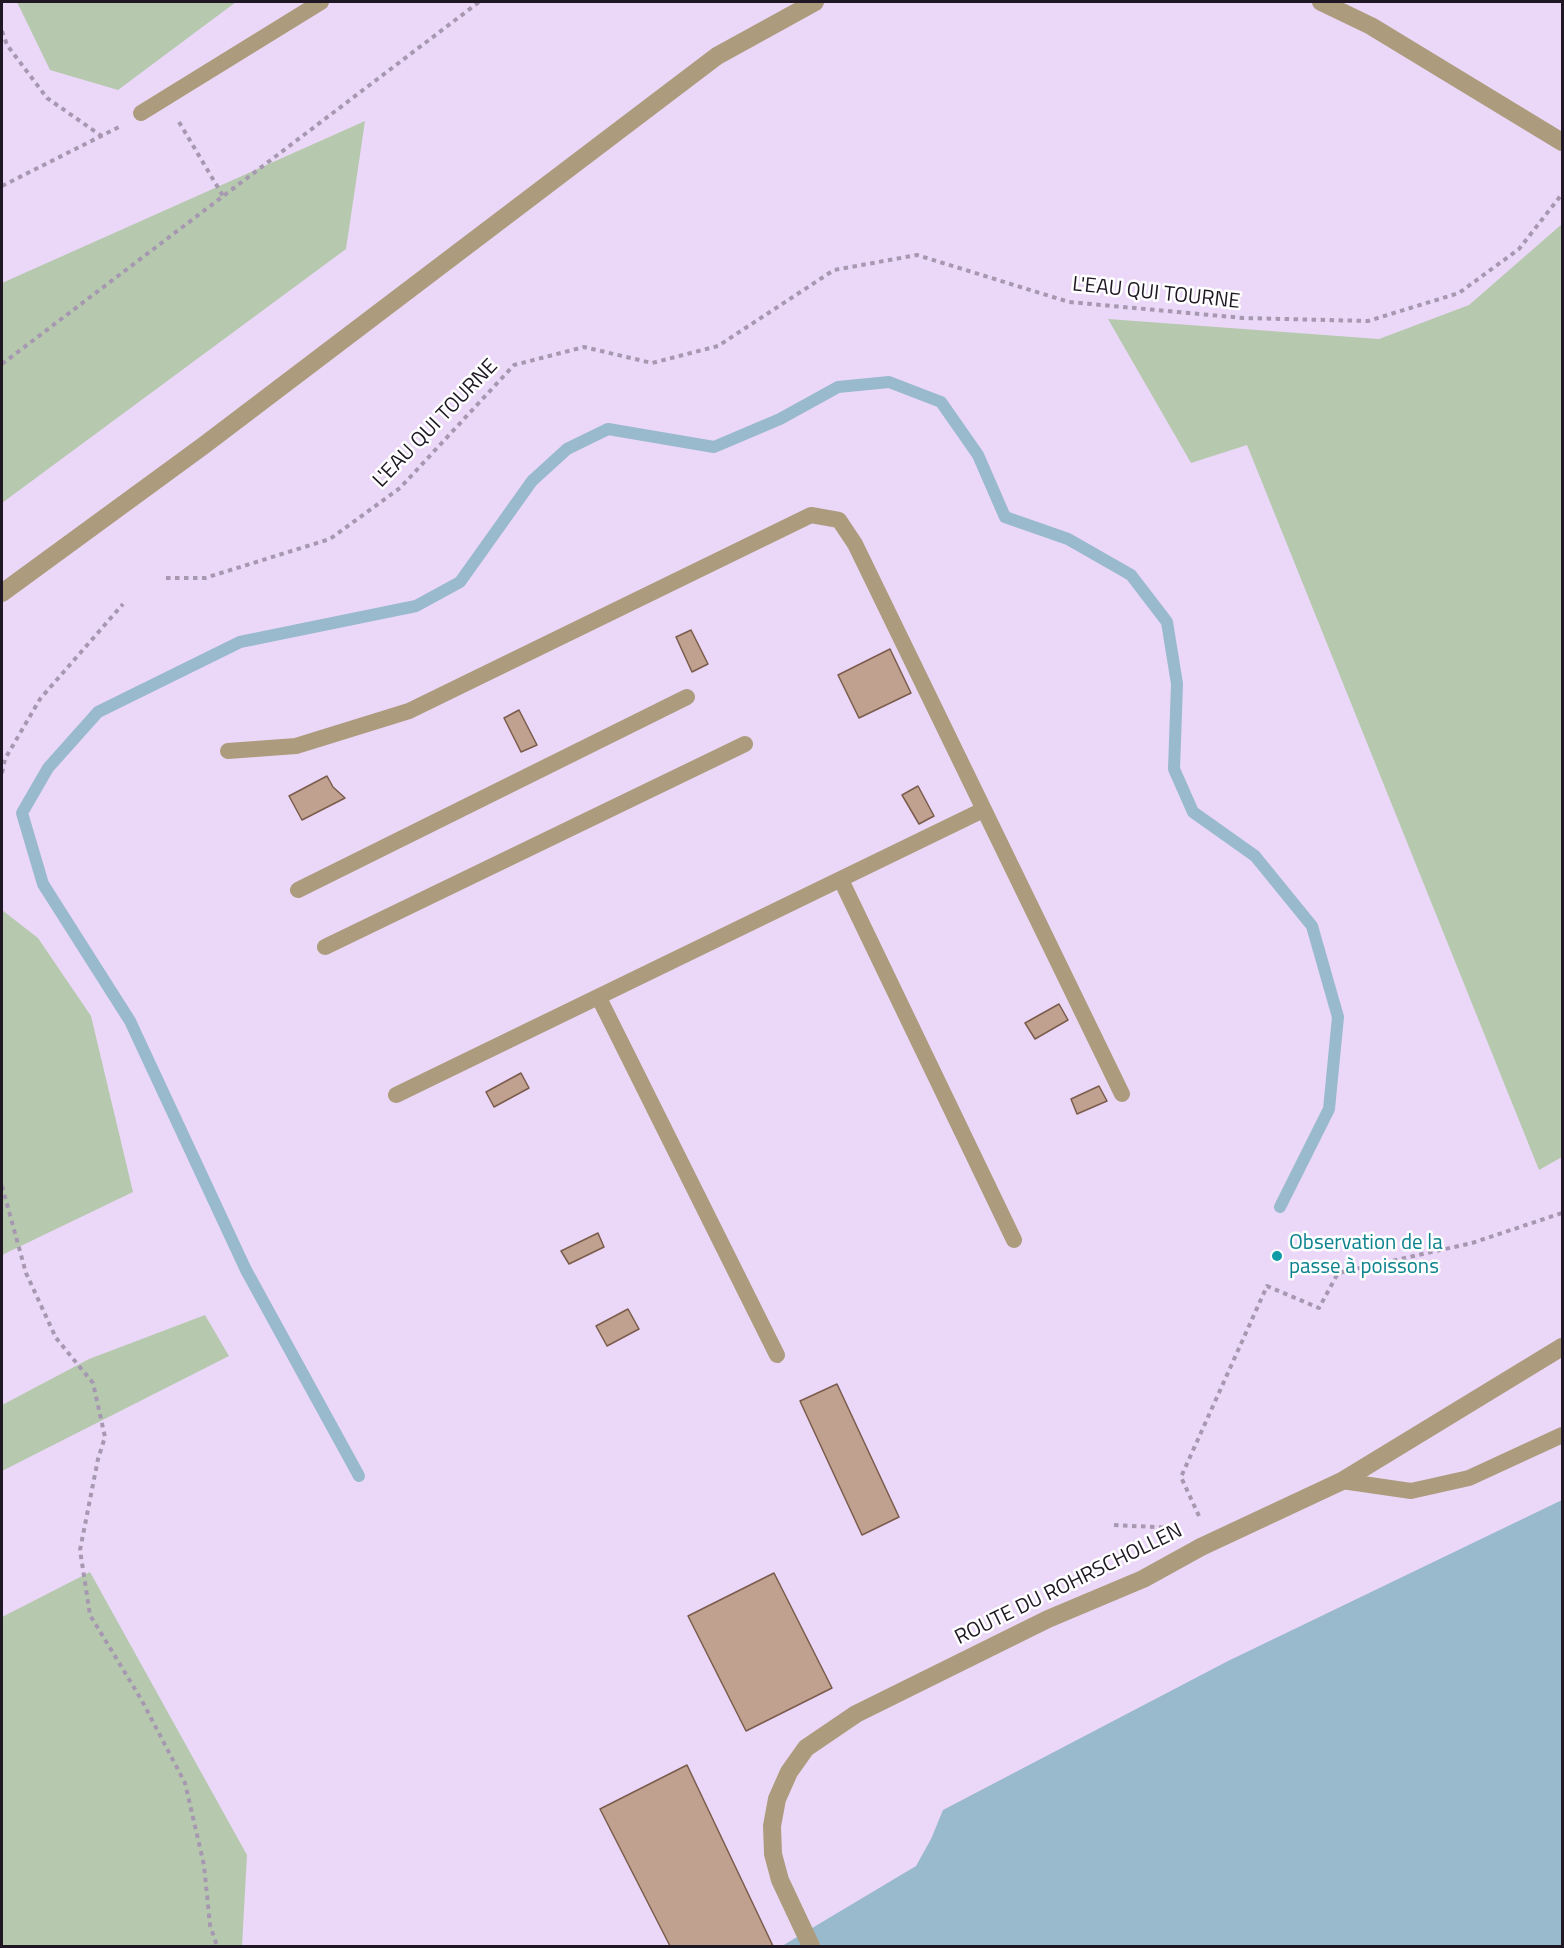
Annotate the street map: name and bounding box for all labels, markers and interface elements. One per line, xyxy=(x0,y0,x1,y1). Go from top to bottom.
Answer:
street label: L'EAU QUI TOURNE xyxy=(1071,273,1241,315)
street label: L'EAU QUI TOURNE xyxy=(368,355,504,493)
place label: Observation de la passe à poissons xyxy=(1289,1231,1443,1281)
marker: Observation de la passe à poissons xyxy=(1270,1249,1284,1263)
street label: ROUTE DU ROHRSCHOLLEN xyxy=(951,1519,1187,1651)

